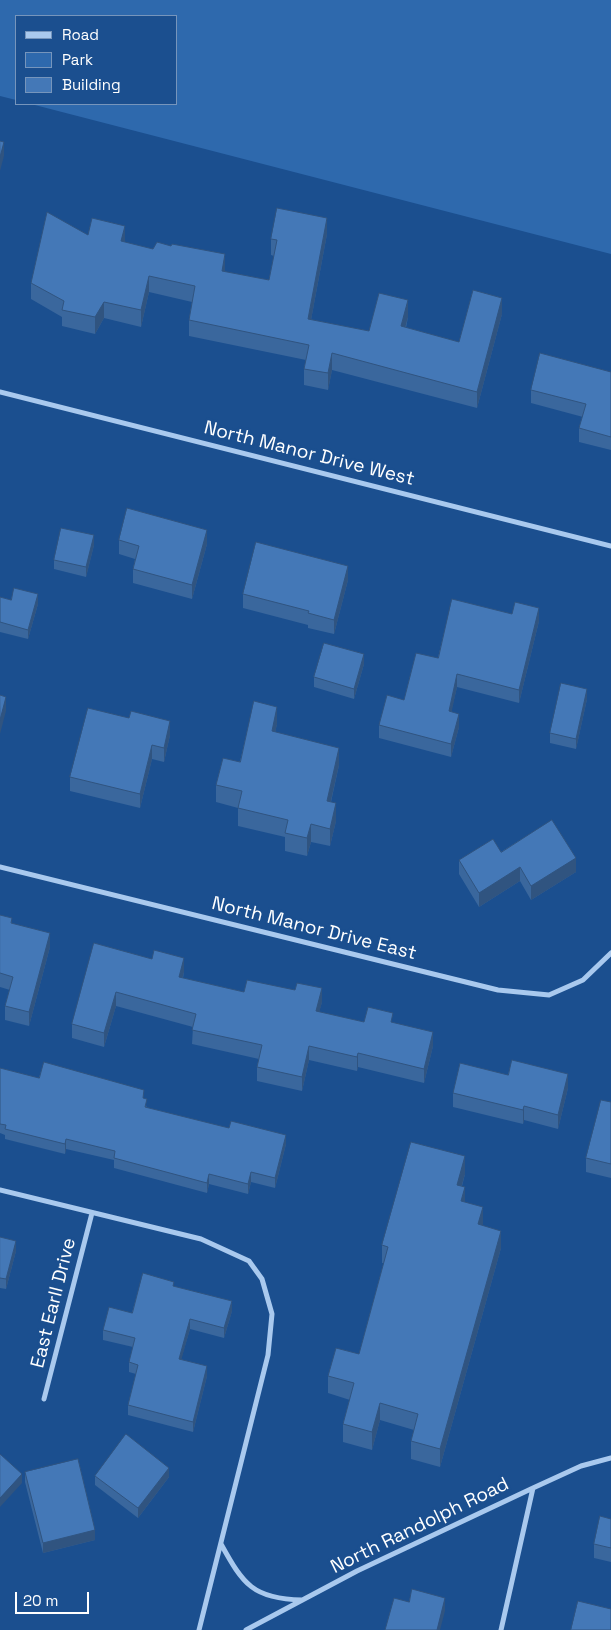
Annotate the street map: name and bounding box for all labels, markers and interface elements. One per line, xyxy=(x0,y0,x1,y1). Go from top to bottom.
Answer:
legend xyxy=(15,15,178,105)
text: Road xyxy=(62,25,99,44)
text: Park xyxy=(62,50,93,69)
text: Building xyxy=(62,75,121,94)
street label: North Manor Drive West xyxy=(201,417,417,491)
street label: North Manor Drive East xyxy=(209,893,419,965)
street label: East Earll Drive xyxy=(27,1235,81,1371)
street label: North Randolph Road xyxy=(327,1473,513,1579)
scale bar xyxy=(18,1582,91,1614)
text: 20 m xyxy=(23,1591,58,1610)

